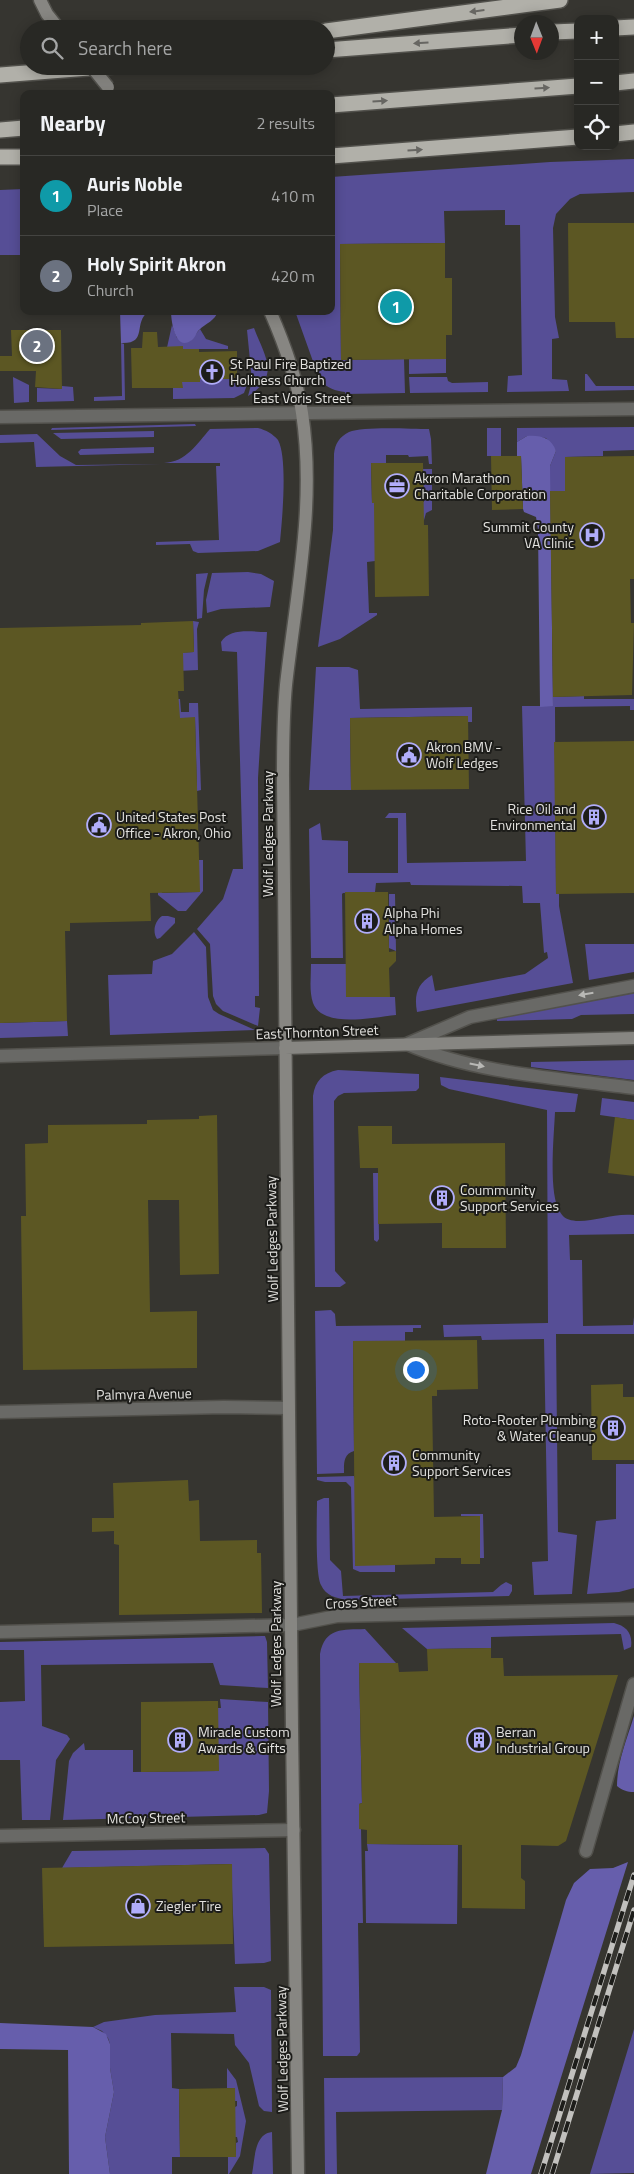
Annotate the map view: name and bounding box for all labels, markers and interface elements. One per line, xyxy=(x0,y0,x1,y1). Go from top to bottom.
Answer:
one-way arrow xyxy=(469,7,485,15)
north arrow xyxy=(514,15,559,60)
map controls xyxy=(574,15,619,150)
button: + xyxy=(574,15,619,60)
search box xyxy=(20,20,335,75)
text: Search here xyxy=(78,33,172,62)
icon: search xyxy=(38,34,66,62)
one-way arrow xyxy=(412,39,428,47)
button: − xyxy=(574,60,619,105)
one-way arrow xyxy=(534,84,550,92)
one-way arrow xyxy=(372,97,388,105)
button: locate xyxy=(574,105,619,150)
text: Nearby xyxy=(40,107,105,139)
text: 2 results xyxy=(256,111,315,135)
one-way arrow xyxy=(407,145,423,153)
text: Auris Noble xyxy=(87,169,182,198)
text: 1 xyxy=(52,184,60,208)
text: 410 m xyxy=(271,184,315,208)
text: Place xyxy=(87,198,123,222)
text: Holy Spirit Akron xyxy=(87,249,226,278)
text: 2 xyxy=(52,264,60,288)
text: 420 m xyxy=(271,264,315,288)
text: Church xyxy=(87,278,134,302)
pin: 1 xyxy=(380,288,412,326)
pin: 2 xyxy=(21,327,53,365)
place label: St Paul Fire Baptized Holiness Church xyxy=(230,353,352,390)
church icon: St Paul Fire Baptized Holiness Church xyxy=(199,359,225,385)
street label: East Voris Street xyxy=(253,387,351,408)
place label: Akron Marathon Charitable Corporation xyxy=(414,467,546,504)
office icon: Akron Marathon Charitable Corporation xyxy=(384,473,410,499)
place label: Summit County VA Clinic xyxy=(483,516,574,553)
hospital icon: Summit County VA Clinic xyxy=(579,522,605,548)
place label: Akron BMV - Wolf Ledges xyxy=(426,736,502,773)
public building icon: Akron BMV - Wolf Ledges xyxy=(396,742,422,768)
street label: Wolf Ledges Parkway xyxy=(257,771,278,897)
place label: Rice Oil and Environmental xyxy=(490,798,576,835)
building icon: Rice Oil and Environmental xyxy=(581,804,607,830)
place label: United States Post Office - Akron, Ohio xyxy=(116,806,231,843)
public building icon: United States Post Office - Akron, Ohio xyxy=(86,812,112,838)
place label: Alpha Phi Alpha Homes xyxy=(384,902,463,939)
building icon: Alpha Phi Alpha Homes xyxy=(354,908,380,934)
one-way arrow xyxy=(578,991,594,999)
street label: East Thornton Street xyxy=(255,1019,379,1044)
one-way arrow xyxy=(469,1061,485,1069)
street label: Wolf Ledges Parkway xyxy=(260,1175,283,1302)
place label: Coummunity Support Services xyxy=(460,1179,559,1216)
building icon: Coummunity Support Services xyxy=(429,1185,455,1211)
your location xyxy=(403,1357,429,1383)
street label: Palmyra Avenue xyxy=(96,1382,192,1405)
place label: Roto-Rooter Plumbing & Water Cleanup xyxy=(463,1409,596,1446)
building icon: Roto-Rooter Plumbing & Water Cleanup xyxy=(600,1415,626,1441)
place label: Community Support Services xyxy=(412,1444,511,1481)
building icon: Community Support Services xyxy=(381,1450,407,1476)
street label: Wolf Ledges Parkway xyxy=(265,1581,286,1707)
street label: Cross Street xyxy=(325,1589,397,1614)
place label: Miracle Custom Awards & Gifts xyxy=(198,1721,290,1758)
place label: Berran Industrial Group xyxy=(496,1721,590,1758)
building icon: Miracle Custom Awards & Gifts xyxy=(167,1727,193,1753)
building icon: Berran Industrial Group xyxy=(466,1727,492,1753)
street label: McCoy Street xyxy=(107,1806,185,1829)
shop icon: Ziegler Tire xyxy=(125,1893,151,1919)
place label: Ziegler Tire xyxy=(156,1895,221,1916)
street label: Wolf Ledges Parkway xyxy=(270,1985,293,2112)

